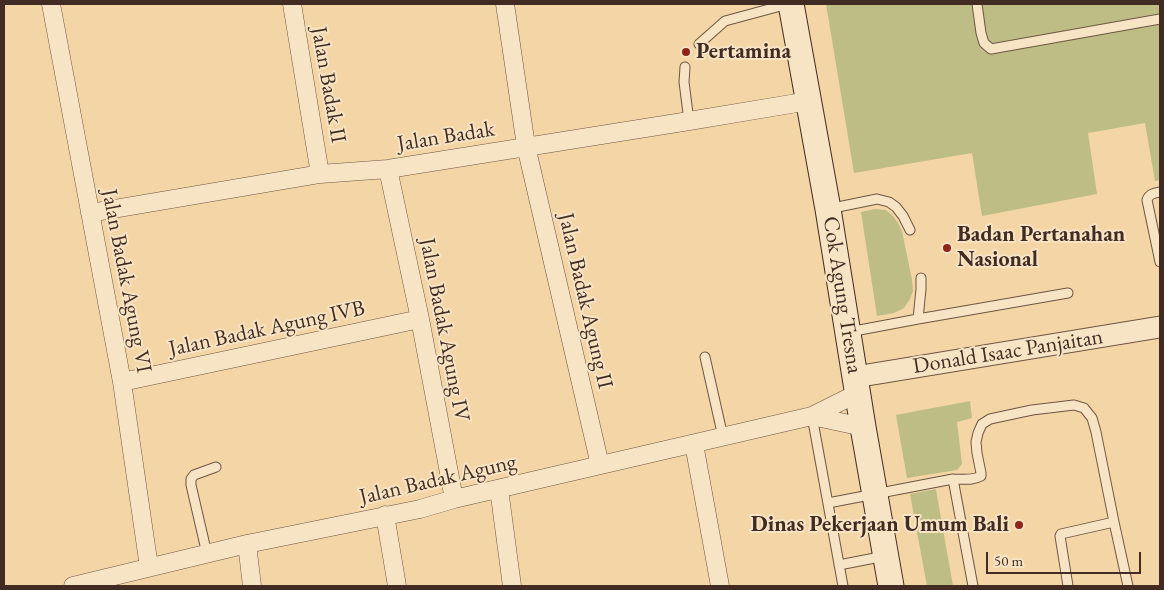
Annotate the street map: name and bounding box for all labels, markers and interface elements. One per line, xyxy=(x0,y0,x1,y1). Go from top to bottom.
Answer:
street label: Jalan Badak II xyxy=(305,25,351,145)
place label: Pertamina xyxy=(696,39,791,65)
marker: Pertamina xyxy=(680,46,692,58)
street label: Jalan Badak xyxy=(395,116,497,158)
street label: Jalan Badak Agung VI xyxy=(95,187,157,375)
street label: Jalan Badak Agung II xyxy=(552,211,618,391)
street label: Cok Agung Tresna xyxy=(817,214,867,376)
place label: Badan Pertanahan Nasional xyxy=(957,222,1125,274)
street label: Jalan Badak Agung IV xyxy=(413,236,475,424)
marker: Badan Pertanahan Nasional xyxy=(941,242,953,254)
street label: Jalan Badak Agung IVB xyxy=(167,295,367,363)
street label: Donald Isaac Panjaitan xyxy=(911,324,1105,380)
street label: Jalan Badak Agung xyxy=(357,449,519,511)
place label: Dinas Pekerjaan Umum Bali xyxy=(751,512,1009,538)
marker: Dinas Pekerjaan Umum Bali xyxy=(1013,519,1025,531)
scale bar xyxy=(989,542,1144,574)
text: 50 m xyxy=(994,551,1023,570)

